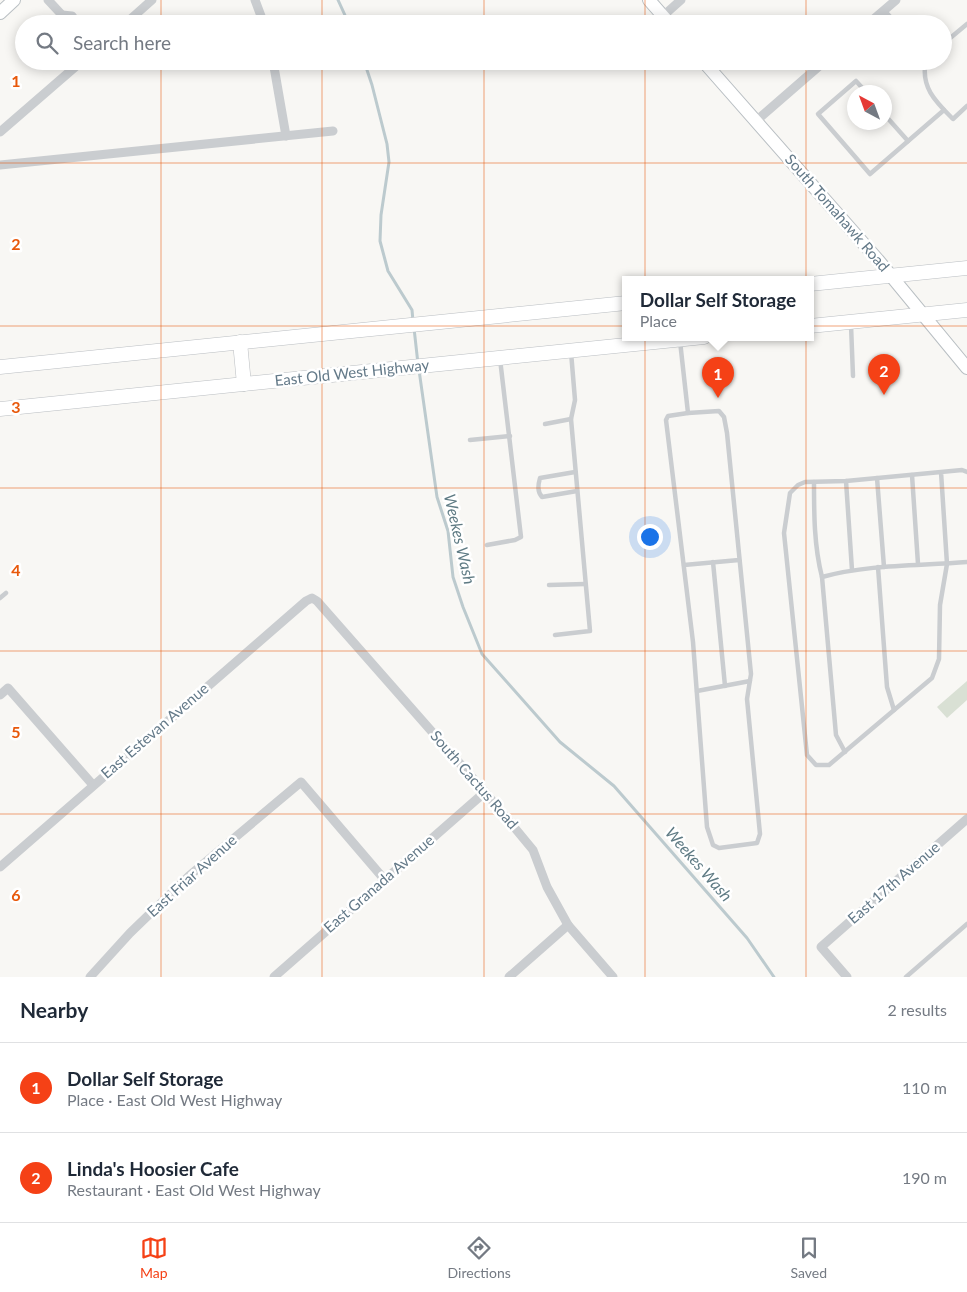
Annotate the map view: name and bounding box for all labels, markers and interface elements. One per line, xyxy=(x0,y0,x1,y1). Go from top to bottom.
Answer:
search box xyxy=(15,15,952,70)
icon: search xyxy=(33,29,61,57)
text: Search here xyxy=(73,31,171,54)
text: 1 xyxy=(11,71,21,90)
north arrow xyxy=(847,85,892,130)
street label: South Tomahawk Road xyxy=(782,150,894,275)
text: 2 xyxy=(11,234,21,253)
popup xyxy=(622,276,814,341)
text: Dollar Self Storage xyxy=(640,288,796,311)
text: Place xyxy=(640,311,677,330)
pin: 2 xyxy=(868,354,900,395)
street label: East Old West Highway xyxy=(274,355,430,389)
pin: 1 xyxy=(702,357,734,398)
text: 3 xyxy=(11,397,21,416)
water label: Weekes Wash xyxy=(441,492,480,586)
your location xyxy=(637,524,663,550)
text: 4 xyxy=(11,560,21,579)
street label: East Estevan Avenue xyxy=(97,679,212,782)
text: 5 xyxy=(11,722,21,741)
street label: South Cactus Road xyxy=(427,726,522,832)
water label: Weekes Wash xyxy=(662,823,737,905)
street label: East Friar Avenue xyxy=(143,830,240,920)
street label: East Granada Avenue xyxy=(320,830,437,936)
street label: East 17th Avenue xyxy=(844,837,943,927)
text: 6 xyxy=(11,885,21,904)
text: Nearby xyxy=(20,997,88,1022)
text: 2 results xyxy=(887,1000,947,1019)
text: Dollar Self Storage xyxy=(67,1067,224,1090)
text: 1 xyxy=(31,1078,41,1097)
text: 110 m xyxy=(902,1078,947,1097)
text: Place · East Old West Highway xyxy=(67,1090,282,1109)
text: Linda's Hoosier Cafe xyxy=(67,1157,239,1180)
text: 2 xyxy=(31,1168,41,1187)
text: 190 m xyxy=(902,1168,947,1187)
text: Restaurant · East Old West Highway xyxy=(67,1180,321,1199)
tab: Map xyxy=(140,1234,168,1281)
tab: Directions xyxy=(448,1234,511,1281)
tab: Saved xyxy=(791,1234,827,1281)

